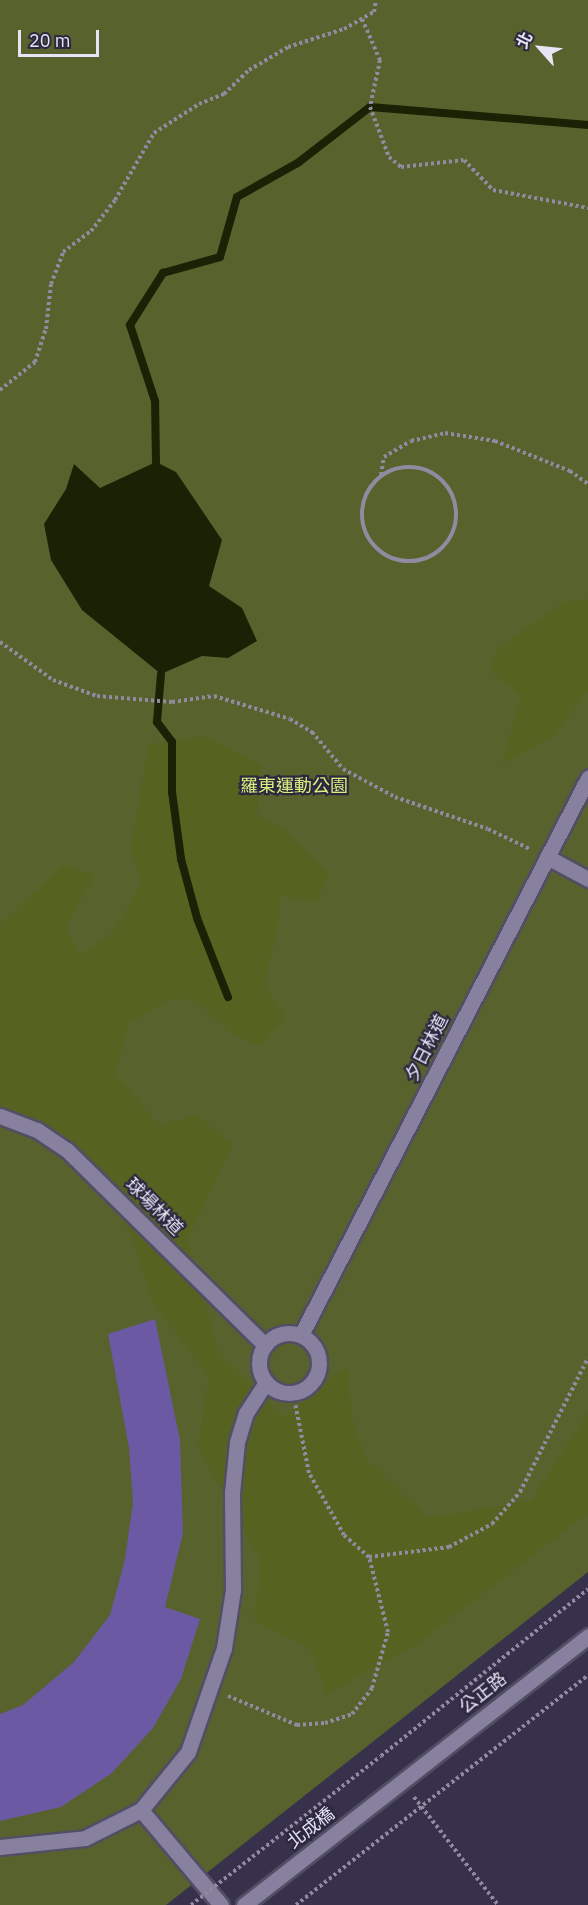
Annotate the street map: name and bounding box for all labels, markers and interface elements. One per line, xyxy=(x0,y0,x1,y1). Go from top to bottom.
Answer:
scale bar xyxy=(21,18,102,56)
north arrow xyxy=(510,18,570,78)
text: 北 xyxy=(511,28,537,52)
text: 20 m xyxy=(29,29,71,52)
park label: 羅東運動公園 xyxy=(240,775,348,797)
street label: 夕日林道 xyxy=(401,1011,453,1085)
street label: 球場林道 xyxy=(121,1174,187,1240)
street label: 公正路 xyxy=(455,1668,511,1718)
street label: 北成橋 xyxy=(283,1803,339,1853)

